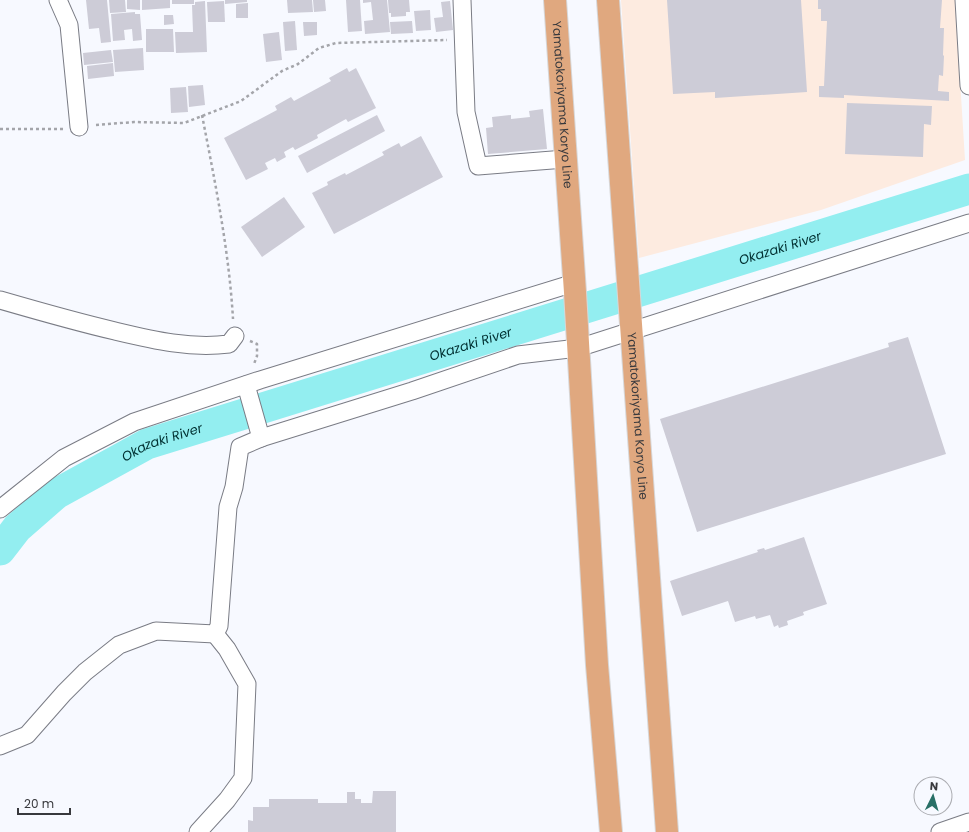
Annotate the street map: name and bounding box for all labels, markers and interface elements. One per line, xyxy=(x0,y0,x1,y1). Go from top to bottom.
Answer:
street label: Yamatokoriyama Koryo Line xyxy=(548,20,577,189)
water label: Okazaki River xyxy=(736,226,825,270)
water label: Okazaki River xyxy=(427,322,515,366)
street label: Yamatokoriyama Koryo Line xyxy=(624,332,652,500)
water label: Okazaki River xyxy=(118,418,206,466)
north arrow xyxy=(913,776,953,816)
text: N xyxy=(929,778,939,794)
scale bar xyxy=(18,790,70,816)
text: 20 m xyxy=(24,795,54,812)

